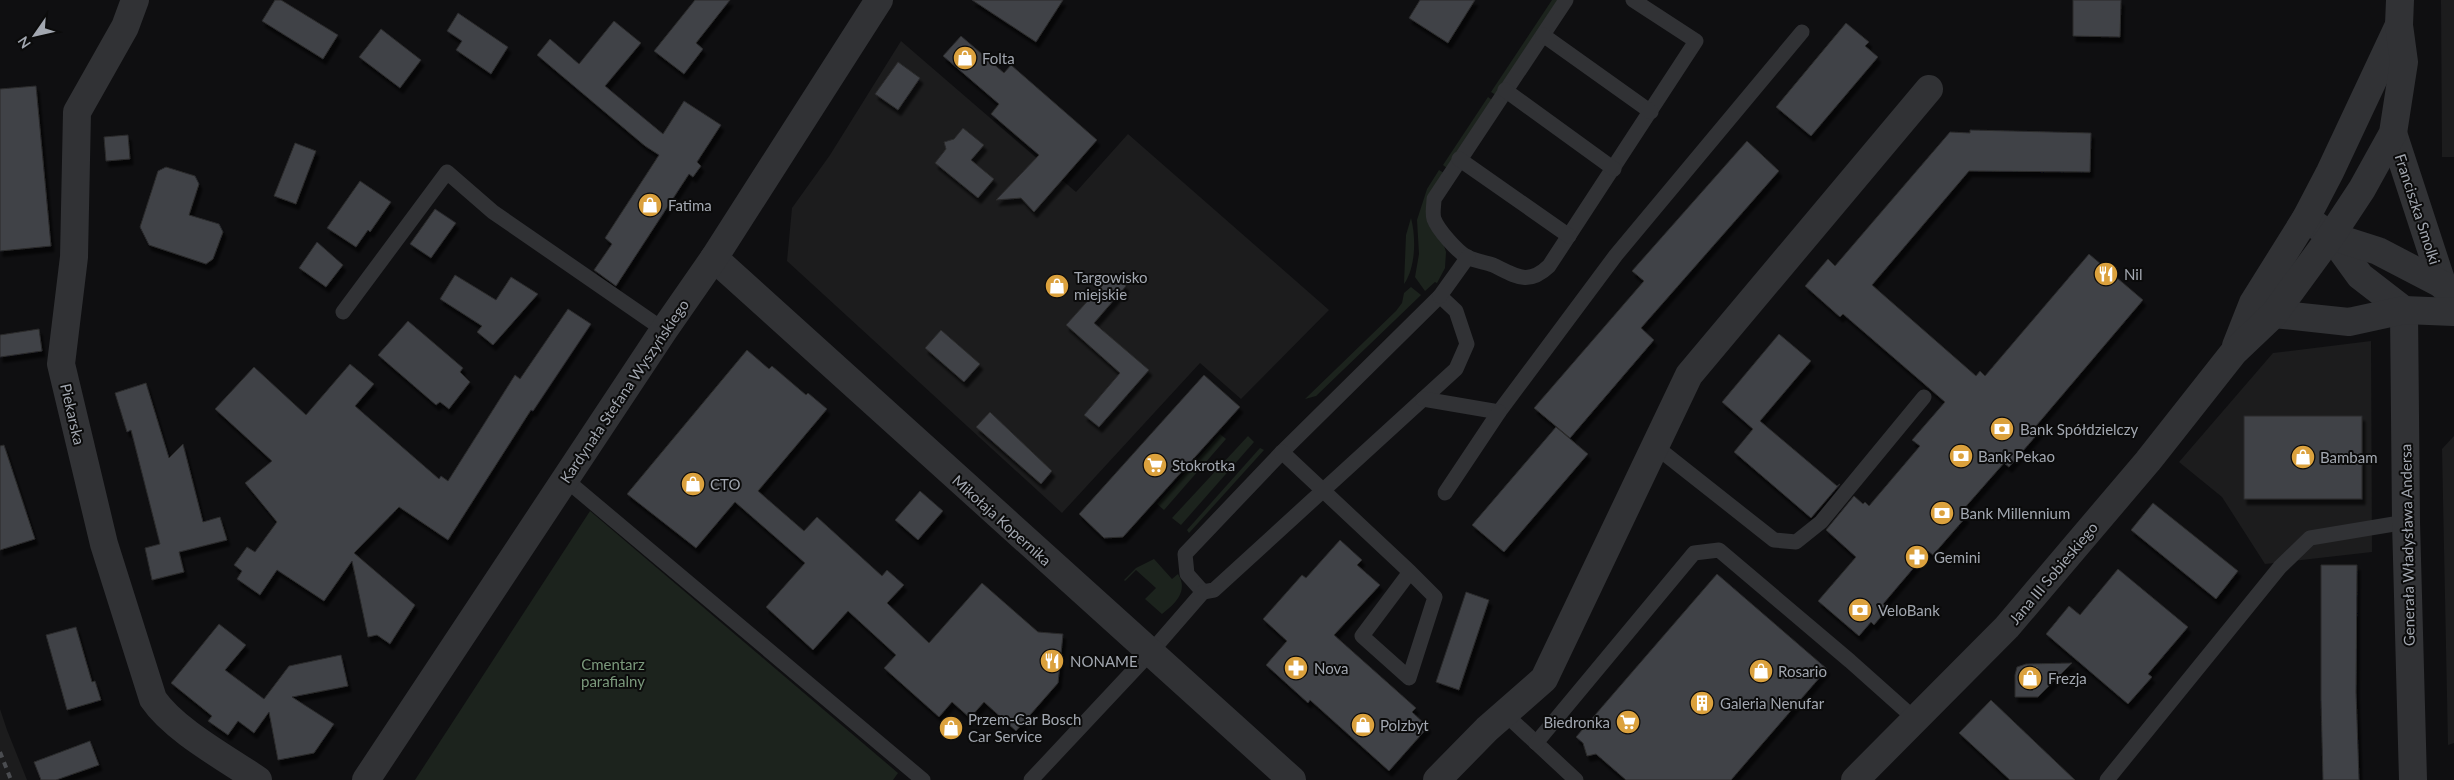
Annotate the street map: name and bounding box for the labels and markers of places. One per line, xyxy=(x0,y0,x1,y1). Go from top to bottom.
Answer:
shop icon: Folta xyxy=(952,45,978,71)
place label: Folta xyxy=(982,49,1015,67)
shop icon: Fatima xyxy=(637,192,663,218)
place label: Fatima xyxy=(668,196,712,214)
restaurant icon: Nil xyxy=(2093,261,2119,287)
place label: Nil xyxy=(2124,265,2142,283)
place label: Targowisko miejskie xyxy=(1074,268,1148,303)
shop icon: Targowisko miejskie xyxy=(1044,273,1070,299)
bank icon: Bank Spółdzielczy xyxy=(1989,416,2015,442)
place label: Bank Spółdzielczy xyxy=(2020,420,2139,438)
bank icon: Bank Pekao xyxy=(1948,443,1974,469)
shop icon: Bambam xyxy=(2290,444,2316,470)
place label: Bank Pekao xyxy=(1978,447,2055,465)
place label: Bambam xyxy=(2320,448,2378,466)
supermarket icon: Stokrotka xyxy=(1142,452,1168,478)
place label: Stokrotka xyxy=(1172,456,1235,474)
shop icon: CTO xyxy=(680,471,706,497)
place label: CTO xyxy=(710,475,740,493)
bank icon: Bank Millennium xyxy=(1929,500,1955,526)
place label: Bank Millennium xyxy=(1960,504,2070,522)
pharmacy icon: Gemini xyxy=(1904,544,1930,570)
place label: Gemini xyxy=(1934,548,1981,566)
bank icon: VeloBank xyxy=(1847,597,1873,623)
place label: VeloBank xyxy=(1878,601,1940,619)
restaurant icon: NONAME xyxy=(1039,648,1065,674)
place label: NONAME xyxy=(1070,652,1138,670)
pharmacy icon: Nova xyxy=(1283,655,1309,681)
shop icon: Rosario xyxy=(1748,658,1774,684)
place label: Nova xyxy=(1314,659,1349,677)
place label: Rosario xyxy=(1778,662,1827,680)
shop icon: Frezja xyxy=(2017,665,2043,691)
place label: Frezja xyxy=(2048,669,2087,687)
building icon: Galeria Nenufar xyxy=(1689,690,1715,716)
place label: Galeria Nenufar xyxy=(1720,694,1825,712)
supermarket icon: Biedronka xyxy=(1615,709,1641,735)
place label: Przem-Car Bosch Car Service xyxy=(968,710,1081,745)
shop icon: Polzbyt xyxy=(1350,712,1376,738)
place label: Biedronka xyxy=(1543,713,1610,731)
shop icon: Przem-Car Bosch Car Service xyxy=(938,715,964,741)
place label: Polzbyt xyxy=(1380,716,1429,734)

